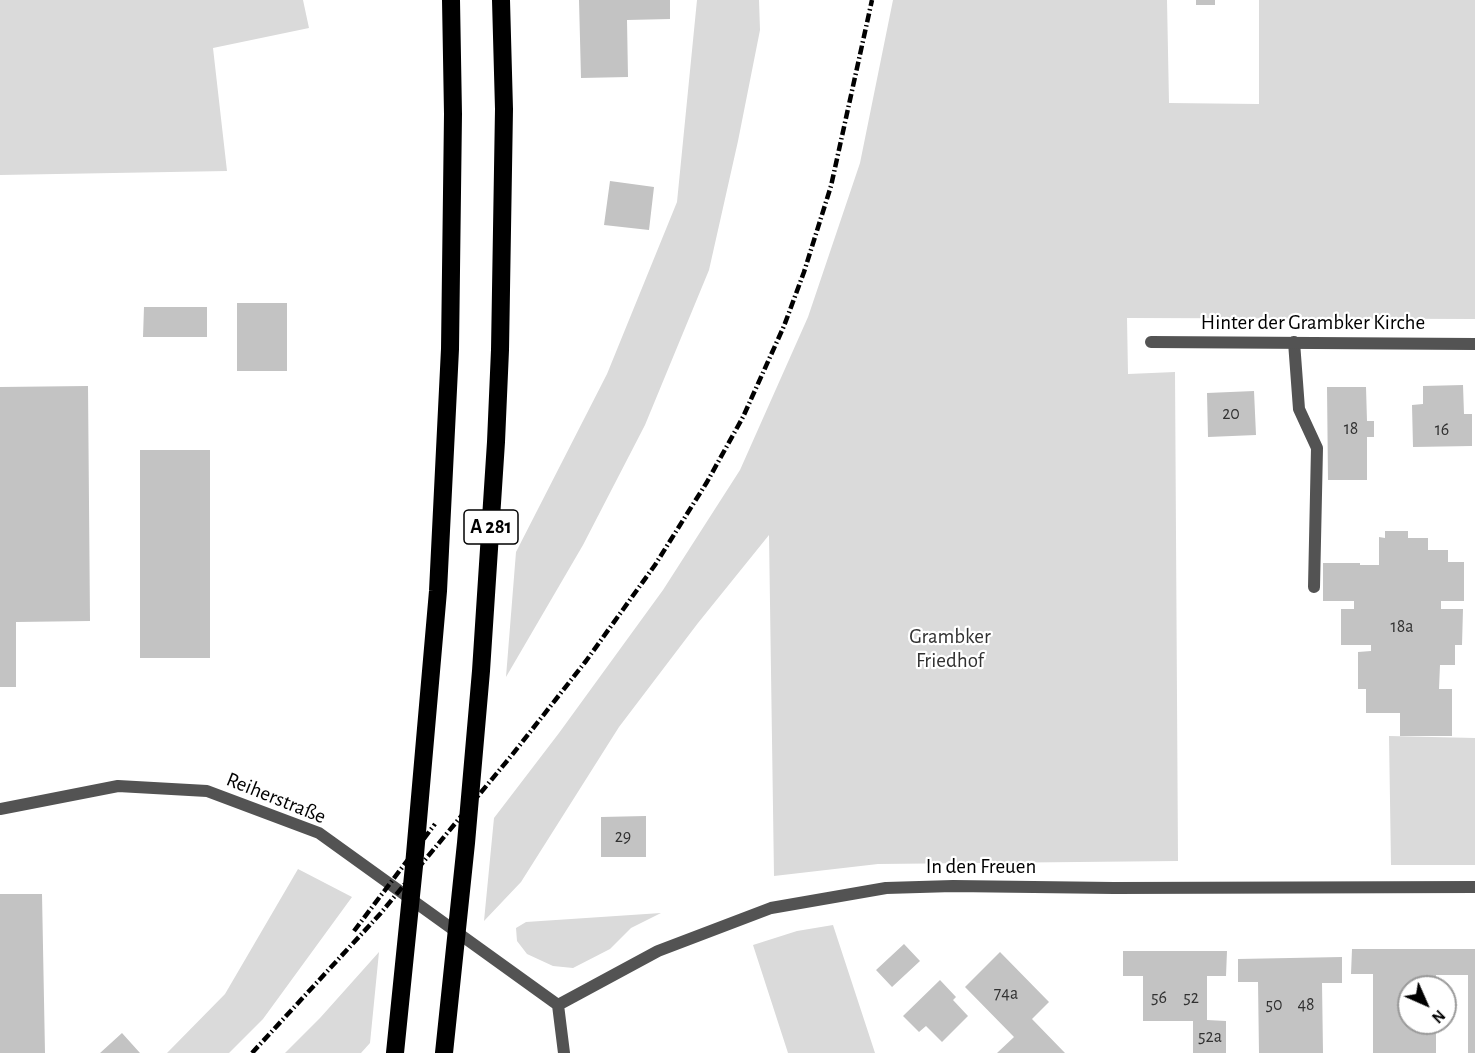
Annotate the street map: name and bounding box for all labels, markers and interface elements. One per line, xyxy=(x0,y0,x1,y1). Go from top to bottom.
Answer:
street label: Hinter der Grambker Kirche xyxy=(1201,310,1425,336)
house number: 20 xyxy=(1222,403,1240,425)
house number: 18 xyxy=(1344,418,1358,440)
house number: 16 xyxy=(1435,419,1449,441)
road number: A 281 xyxy=(464,510,518,544)
house number: 18a xyxy=(1390,616,1414,638)
park label: Grambker Friedhof xyxy=(909,624,991,674)
street label: Reiherstraße xyxy=(223,767,329,829)
house number: 29 xyxy=(615,826,631,848)
street label: In den Freuen xyxy=(926,854,1036,880)
north arrow xyxy=(1397,975,1457,1035)
house number: 74a xyxy=(994,983,1018,1005)
house number: 56 xyxy=(1151,987,1167,1009)
house number: 52 xyxy=(1183,987,1199,1009)
house number: 50 xyxy=(1265,994,1283,1016)
house number: 48 xyxy=(1297,994,1315,1016)
text: N xyxy=(1429,1007,1448,1026)
house number: 52a xyxy=(1198,1026,1222,1048)

